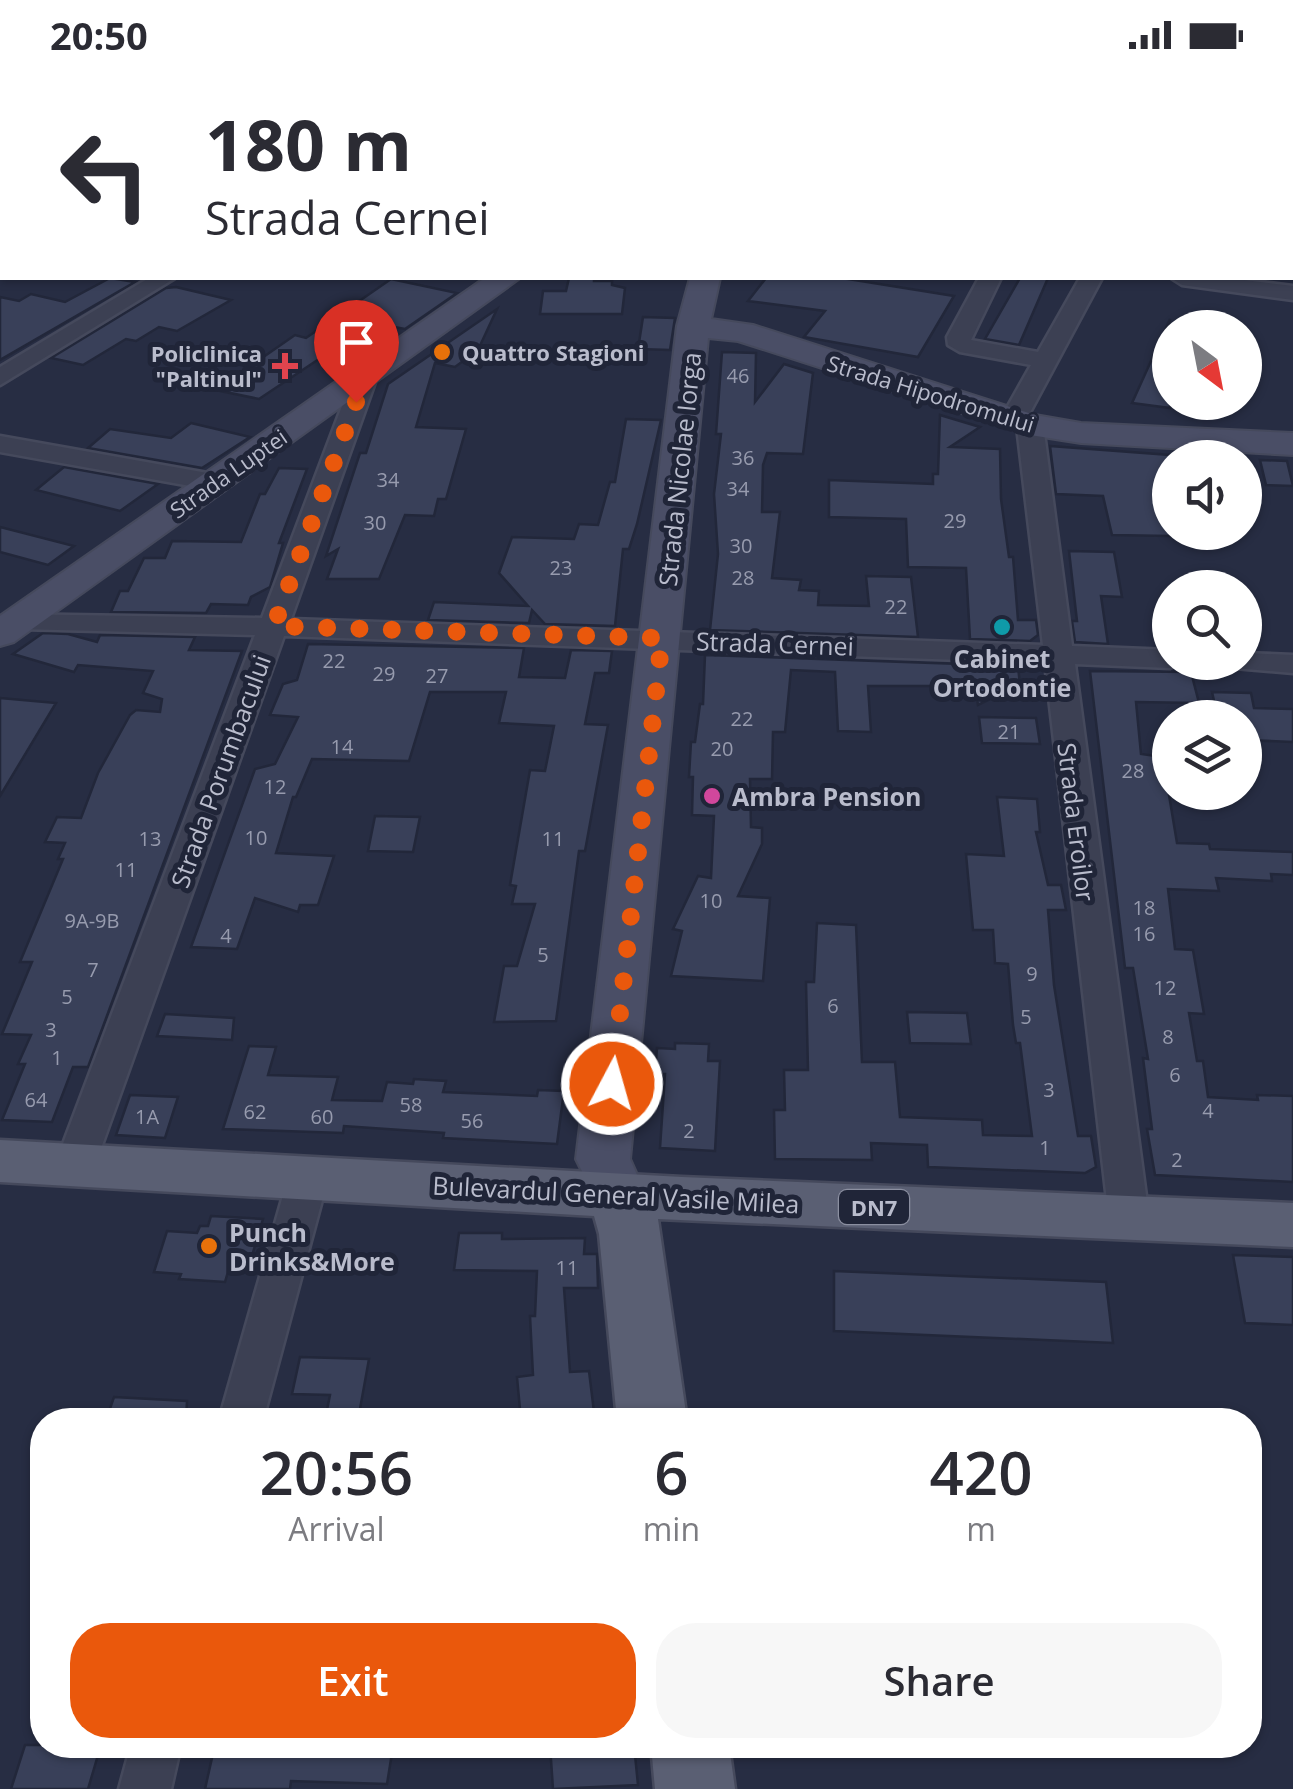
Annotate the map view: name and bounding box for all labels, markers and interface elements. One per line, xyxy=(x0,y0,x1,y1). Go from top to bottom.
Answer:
text: 20:50 xyxy=(50,9,148,61)
text: 180 m xyxy=(205,96,412,192)
icon: left xyxy=(40,110,170,240)
text: Strada Cernei xyxy=(205,187,490,248)
pin xyxy=(314,300,399,403)
north arrow xyxy=(1152,310,1262,420)
map controls xyxy=(1152,310,1262,810)
icon: arrive xyxy=(329,315,384,370)
place label: Quattro Stagioni xyxy=(462,337,645,367)
place label: Policlinica "Paltinul" xyxy=(151,338,262,393)
marker: Quattro Stagioni xyxy=(431,341,453,363)
street label: Strada Hipodromului xyxy=(824,347,1038,439)
street label: Strada Nicolae Iorga xyxy=(650,350,708,588)
marker: Policlinica "Paltinul" xyxy=(272,353,298,379)
house number: 46 xyxy=(727,362,749,389)
street label: Strada Luptei xyxy=(163,422,293,524)
button: sound xyxy=(1152,440,1262,550)
house number: 36 xyxy=(732,444,754,471)
house number: 34 xyxy=(377,466,400,493)
house number: 34 xyxy=(727,475,750,502)
house number: 29 xyxy=(944,507,966,534)
house number: 30 xyxy=(364,509,386,536)
house number: 30 xyxy=(730,532,752,559)
house number: 23 xyxy=(550,554,572,581)
house number: 28 xyxy=(732,564,754,591)
button: search xyxy=(1152,570,1262,680)
house number: 22 xyxy=(885,593,907,620)
marker: Cabinet Ortodontie xyxy=(991,616,1013,638)
street label: Strada Cernei xyxy=(695,623,855,663)
place label: Cabinet Ortodontie xyxy=(933,641,1071,704)
house number: 22 xyxy=(323,647,345,674)
street label: Strada Porumbacului xyxy=(162,650,278,892)
house number: 29 xyxy=(373,660,395,687)
house number: 27 xyxy=(426,662,448,689)
button: layers xyxy=(1152,700,1262,810)
house number: 22 xyxy=(731,705,753,732)
house number: 21 xyxy=(998,718,1020,745)
house number: 14 xyxy=(331,733,354,760)
house number: 20 xyxy=(711,735,733,762)
street label: Strada Eroilor xyxy=(1050,741,1104,903)
house number: 28 xyxy=(1122,757,1144,784)
house number: 12 xyxy=(264,773,286,800)
place label: Ambra Pension xyxy=(732,779,921,813)
marker: Ambra Pension xyxy=(701,785,723,807)
house number: 10 xyxy=(245,824,267,851)
house number: 13 xyxy=(139,825,161,852)
house number: 11 xyxy=(542,825,564,852)
house number: 11 xyxy=(115,856,137,883)
house number: 10 xyxy=(700,887,722,914)
house number: 18 xyxy=(1133,894,1155,921)
house number: 9A-9B xyxy=(65,907,119,934)
house number: 16 xyxy=(1133,920,1155,947)
house number: 4 xyxy=(220,922,232,949)
house number: 5 xyxy=(537,941,549,968)
house number: 7 xyxy=(87,956,99,983)
house number: 9 xyxy=(1026,960,1038,987)
house number: 12 xyxy=(1154,974,1176,1001)
house number: 5 xyxy=(61,983,73,1010)
house number: 6 xyxy=(827,992,839,1019)
house number: 5 xyxy=(1020,1003,1032,1030)
house number: 3 xyxy=(45,1016,57,1043)
house number: 8 xyxy=(1162,1023,1174,1050)
position arrow xyxy=(560,1032,664,1136)
house number: 1 xyxy=(51,1044,63,1071)
house number: 6 xyxy=(1169,1061,1181,1088)
house number: 3 xyxy=(1043,1076,1055,1103)
house number: 64 xyxy=(25,1086,48,1113)
house number: 58 xyxy=(400,1091,422,1118)
house number: 4 xyxy=(1202,1097,1214,1124)
house number: 62 xyxy=(244,1098,266,1125)
house number: 1A xyxy=(135,1103,159,1130)
house number: 60 xyxy=(311,1103,333,1130)
house number: 56 xyxy=(461,1107,483,1134)
house number: 2 xyxy=(683,1117,695,1144)
house number: 1 xyxy=(1039,1134,1051,1161)
house number: 2 xyxy=(1171,1146,1183,1173)
street label: Bulevardul General Vasile Milea xyxy=(432,1167,800,1221)
road number: DN7 xyxy=(839,1190,909,1224)
place label: Punch Drinks&More xyxy=(229,1215,395,1278)
marker: Punch Drinks&More xyxy=(198,1235,220,1257)
house number: 11 xyxy=(556,1254,578,1281)
text: 20:56 xyxy=(260,1431,413,1513)
text: 6 xyxy=(654,1431,689,1513)
text: 420 xyxy=(930,1431,1032,1513)
text: Arrival xyxy=(288,1507,385,1550)
text: min xyxy=(643,1507,700,1550)
text: m xyxy=(966,1507,996,1550)
button: Exit xyxy=(70,1623,636,1738)
button: Share xyxy=(656,1623,1222,1738)

